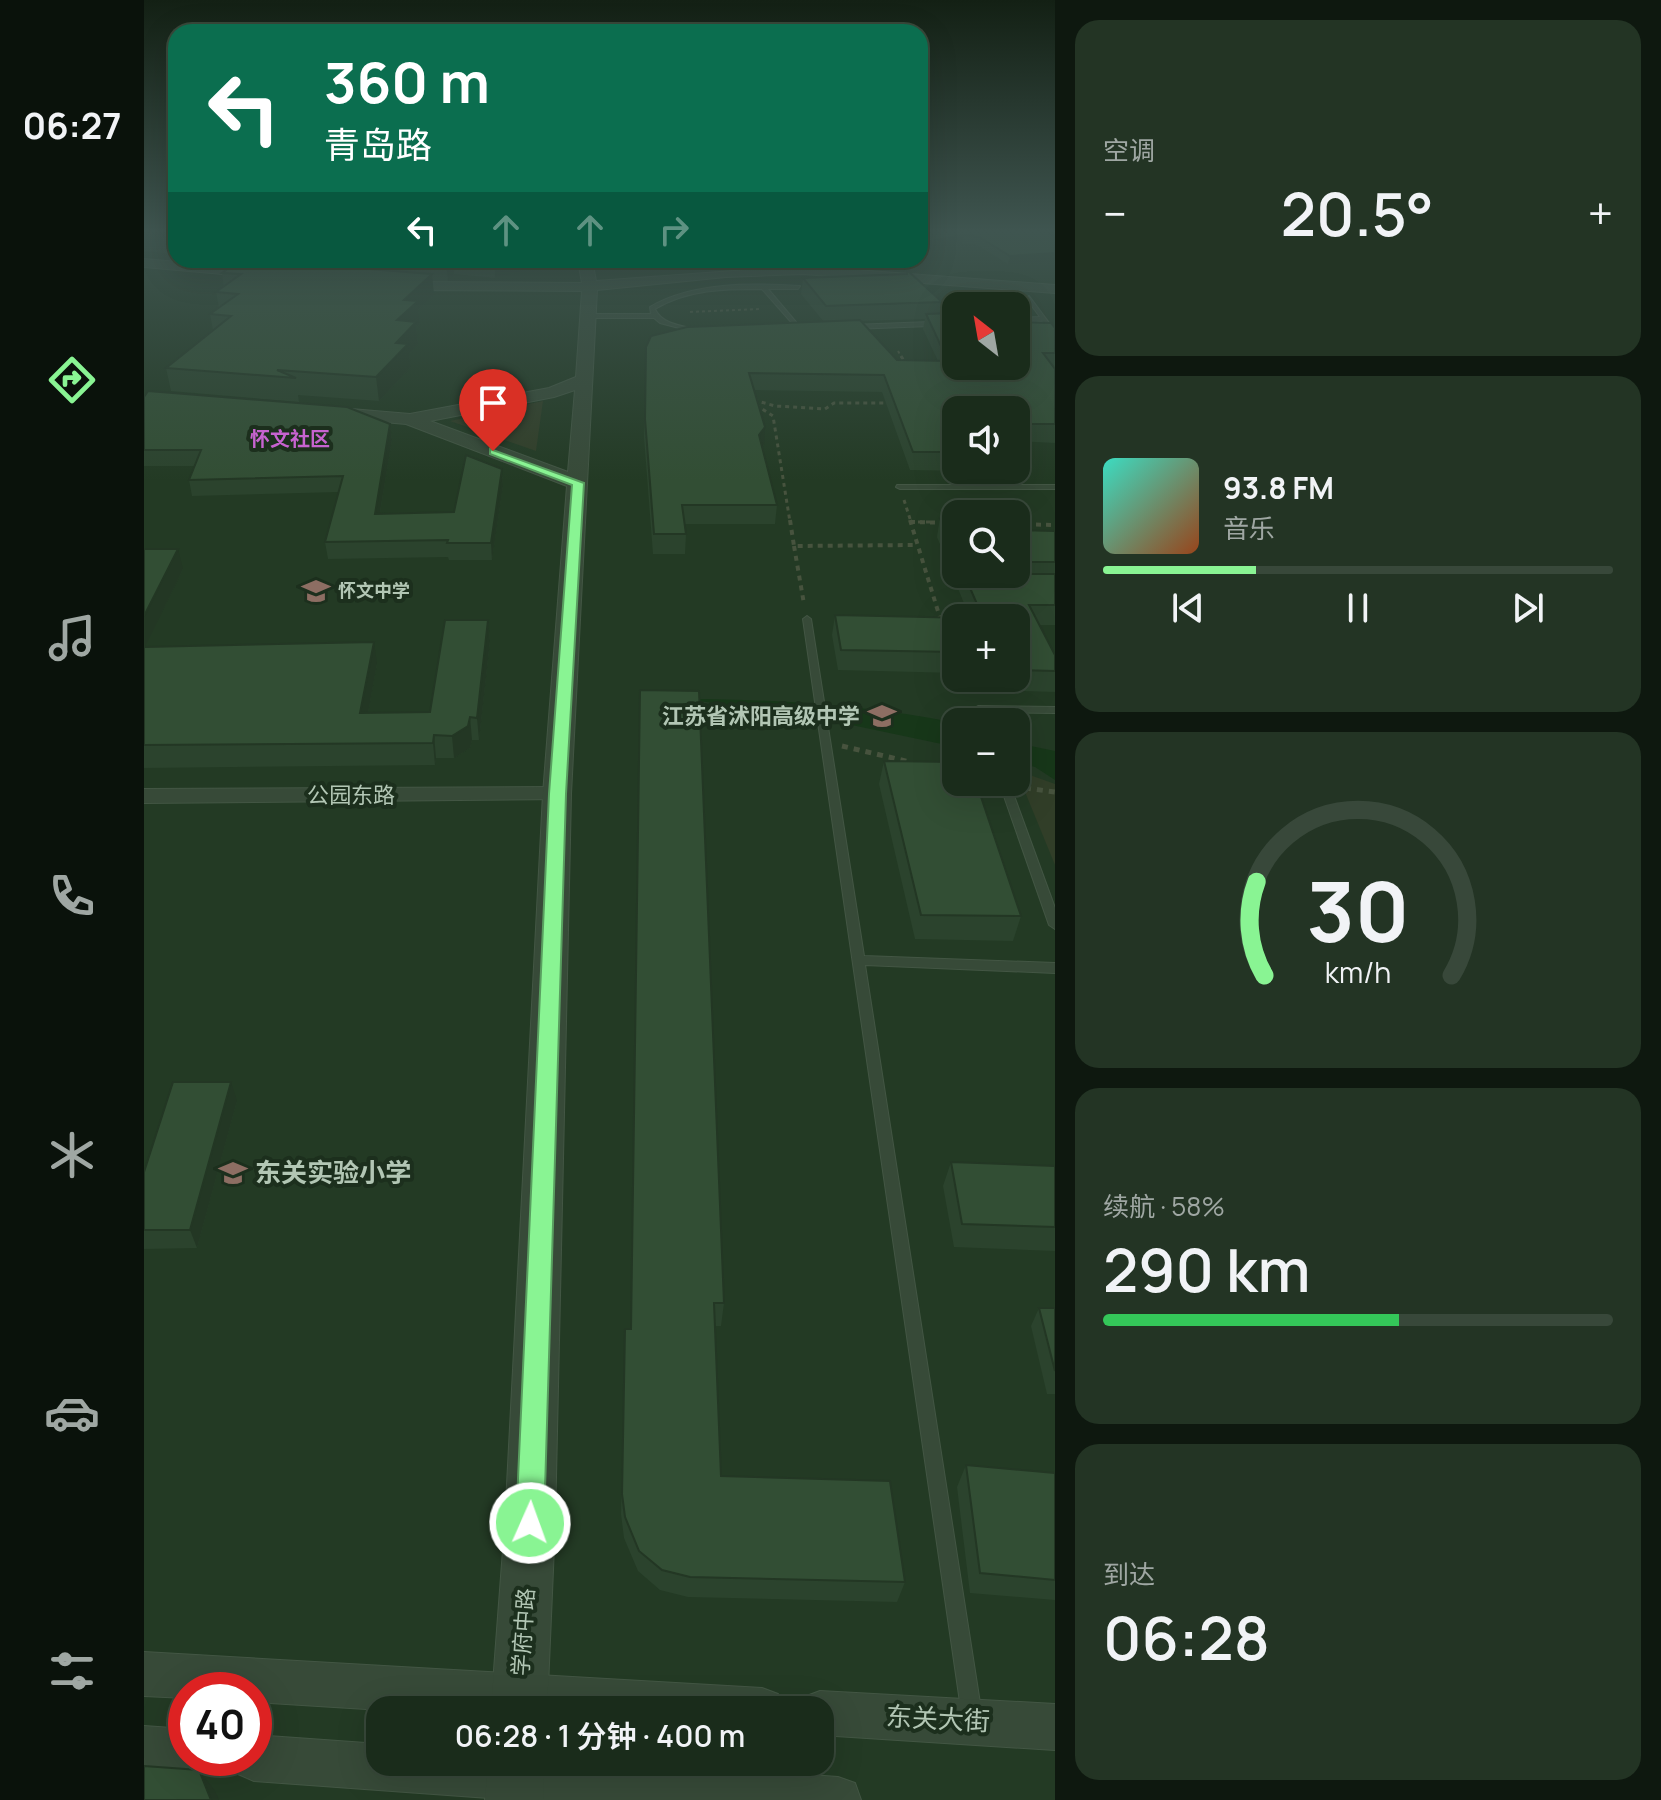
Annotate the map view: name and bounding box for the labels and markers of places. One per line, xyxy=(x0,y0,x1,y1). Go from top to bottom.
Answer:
pin xyxy=(459,369,527,451)
school or university icon: 怀文中学 xyxy=(301,576,331,606)
place label: 怀文中学 xyxy=(338,578,410,602)
place label: 江苏省沭阳高级中学 xyxy=(662,701,860,731)
school or university icon: 江苏省沭阳高级中学 xyxy=(867,701,897,731)
place label: 东关实验小学 xyxy=(255,1154,411,1190)
school or university icon: 东关实验小学 xyxy=(218,1158,248,1188)

